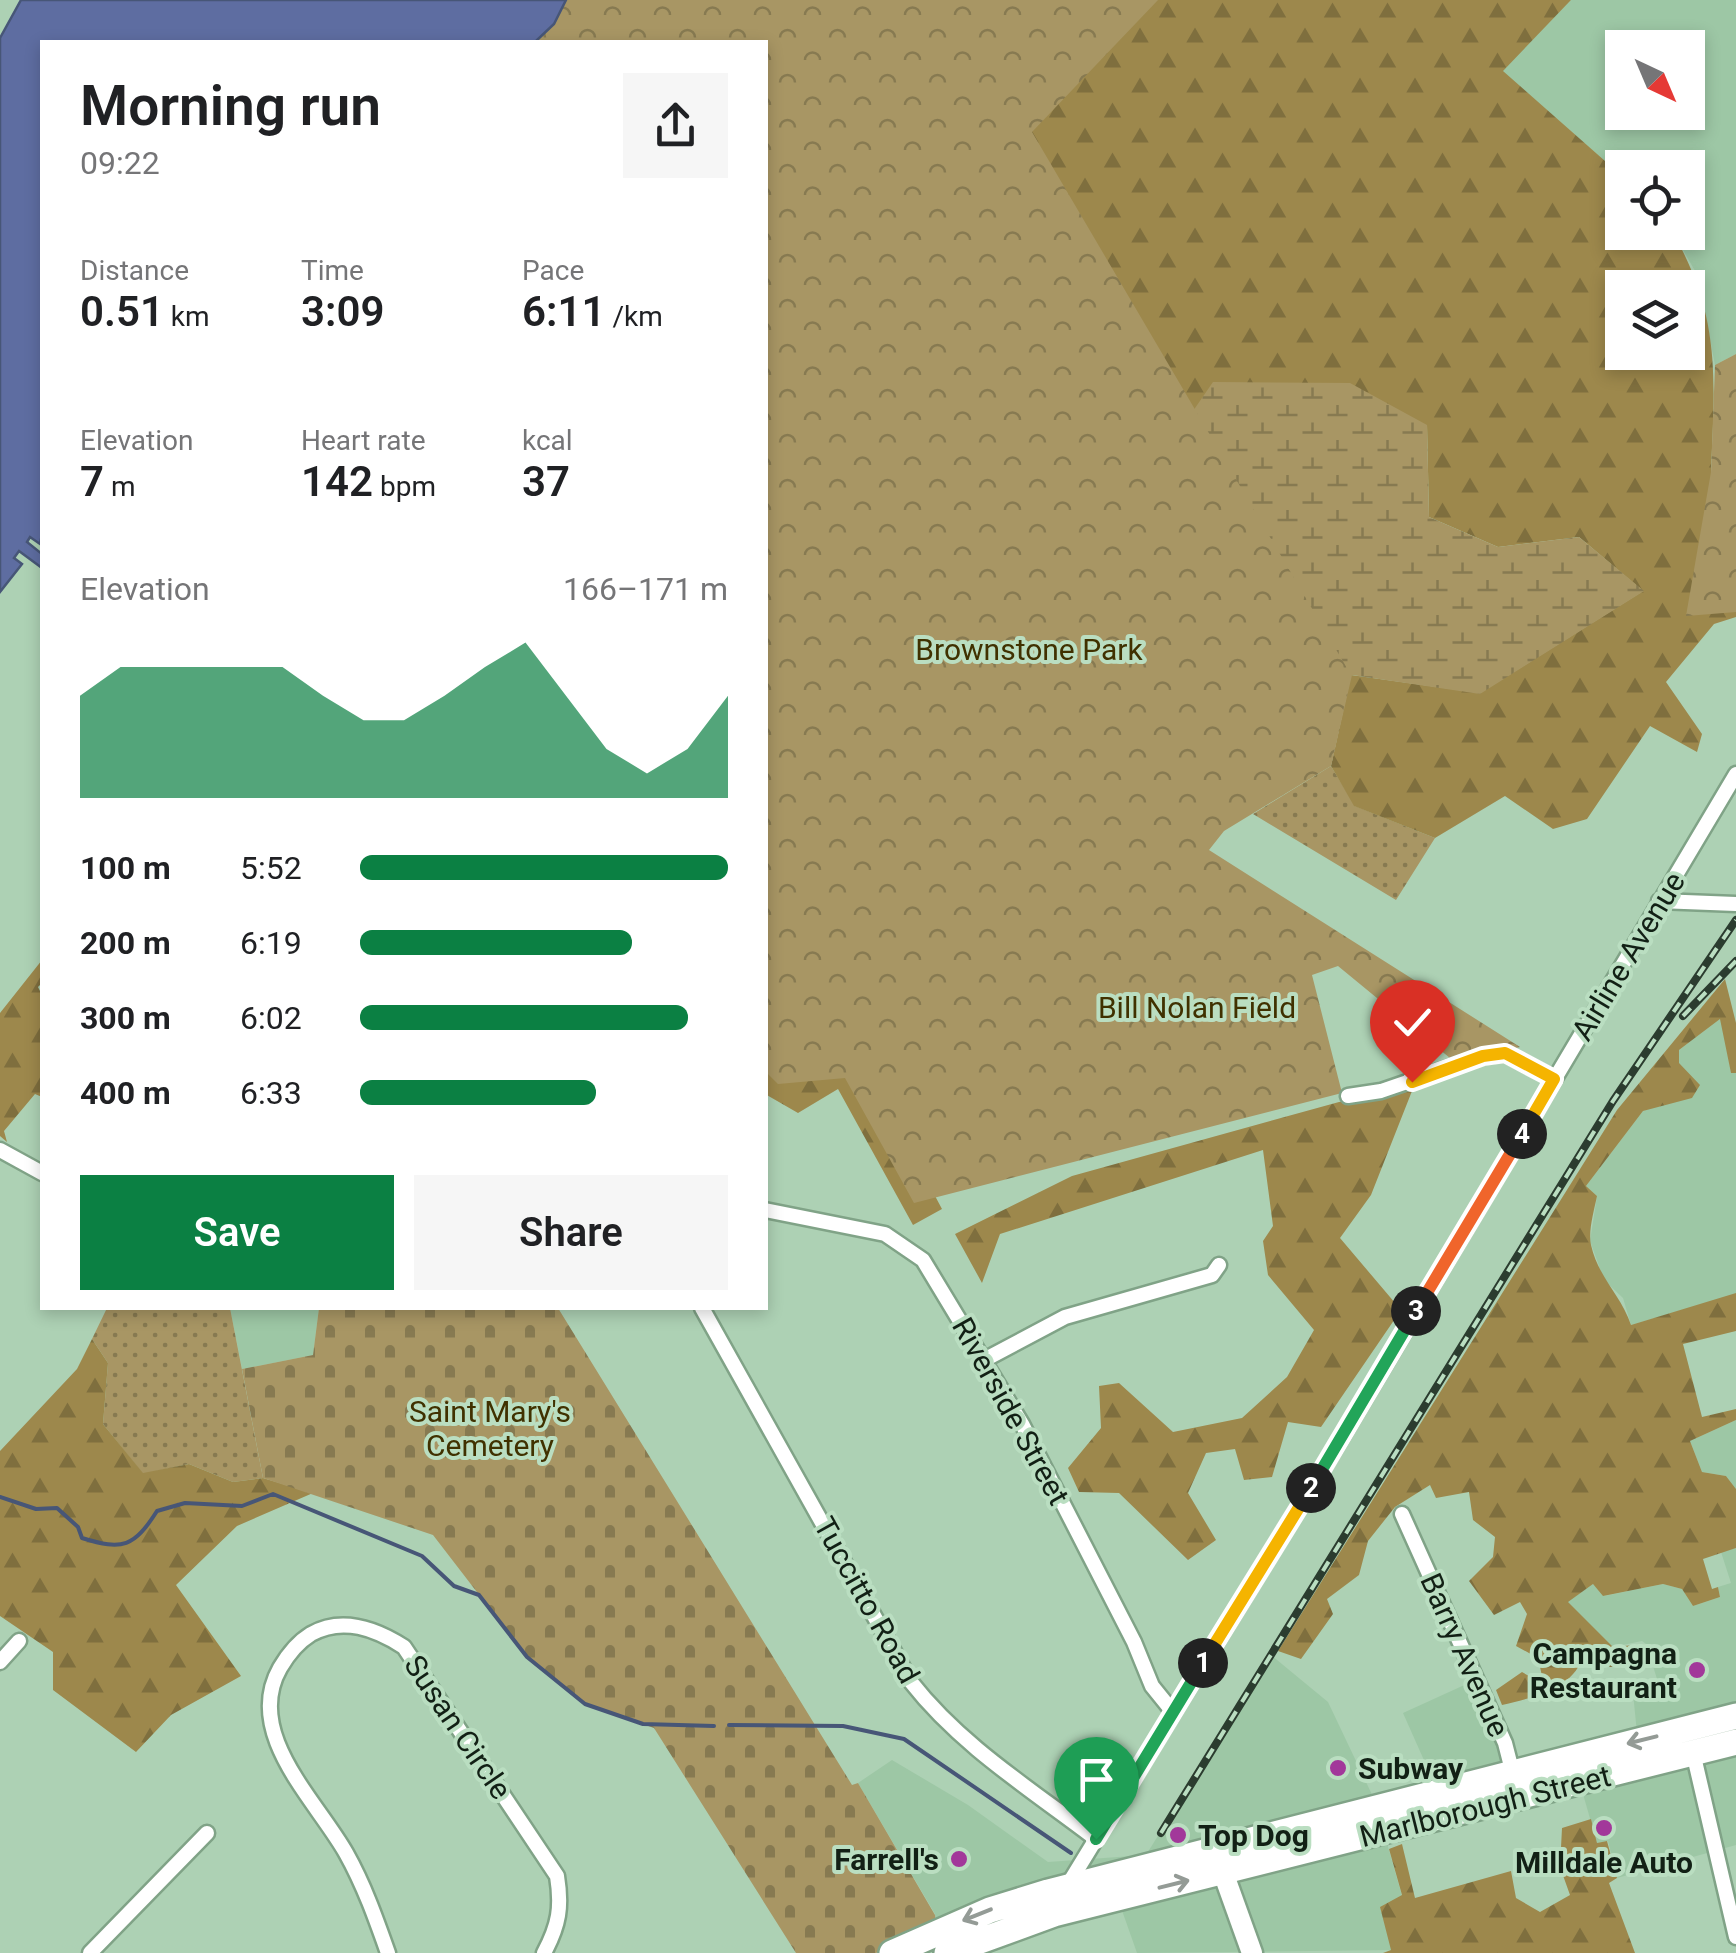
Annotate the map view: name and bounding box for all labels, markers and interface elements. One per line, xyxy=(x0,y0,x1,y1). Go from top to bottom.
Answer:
north arrow xyxy=(1605,30,1705,130)
map controls xyxy=(1605,30,1705,370)
button: share xyxy=(623,73,728,178)
text: Morning run xyxy=(80,74,381,138)
text: 09:22 xyxy=(80,144,160,182)
button: locate xyxy=(1605,150,1705,250)
text: Distance xyxy=(80,254,189,287)
text: Time xyxy=(301,254,364,287)
text: Pace xyxy=(522,254,584,287)
button: layers xyxy=(1605,270,1705,370)
text: 0.51 xyxy=(80,287,164,336)
text: 3:09 xyxy=(301,287,384,336)
text: 6:11 xyxy=(522,287,605,336)
text: km xyxy=(164,300,210,333)
text: /km xyxy=(605,300,663,333)
text: Elevation xyxy=(80,424,193,457)
text: Heart rate xyxy=(301,424,426,457)
text: kcal xyxy=(522,424,573,457)
text: 7 xyxy=(80,457,104,506)
text: 142 xyxy=(301,457,373,506)
text: 37 xyxy=(522,457,570,506)
text: m xyxy=(104,470,136,503)
text: bpm xyxy=(373,470,436,503)
text: Elevation xyxy=(80,570,210,608)
text: 166–171 m xyxy=(563,570,728,608)
park label: Brownstone Park xyxy=(915,632,1143,667)
text: 100 m xyxy=(80,849,171,887)
text: 5:52 xyxy=(240,849,302,887)
street label: Airline Avenue xyxy=(1564,866,1692,1046)
text: 200 m xyxy=(80,924,171,962)
text: 6:19 xyxy=(240,924,302,962)
pin xyxy=(1370,980,1455,1083)
park label: Bill Nolan Field xyxy=(1098,990,1296,1025)
icon: check xyxy=(1385,995,1440,1050)
text: 300 m xyxy=(80,999,171,1037)
text: 6:02 xyxy=(240,999,302,1037)
text: 400 m xyxy=(80,1074,171,1112)
text: 6:33 xyxy=(240,1074,302,1112)
pin: 4 xyxy=(1497,1109,1547,1159)
text: 4 xyxy=(1514,1117,1530,1150)
button: Save xyxy=(80,1175,394,1290)
button: Share xyxy=(414,1175,728,1290)
pin: 3 xyxy=(1391,1286,1441,1336)
text: 3 xyxy=(1408,1294,1424,1327)
street label: Riverside Street xyxy=(945,1311,1077,1511)
park label: Saint Mary's Cemetery xyxy=(409,1394,571,1463)
pin: 2 xyxy=(1286,1463,1336,1513)
text: 2 xyxy=(1303,1471,1319,1504)
street label: Tuccitto Road xyxy=(807,1511,927,1689)
street label: Barry Avenue xyxy=(1413,1568,1517,1742)
place label: Campagna Restaurant xyxy=(1530,1636,1677,1705)
pin: 1 xyxy=(1178,1638,1228,1688)
text: 1 xyxy=(1195,1646,1211,1679)
street label: Susan Circle xyxy=(397,1648,519,1806)
marker: Campagna Restaurant xyxy=(1686,1659,1708,1681)
one-way arrow xyxy=(1627,1732,1658,1751)
pin xyxy=(1054,1737,1139,1840)
place label: Subway xyxy=(1358,1751,1464,1786)
icon: arrive xyxy=(1069,1752,1124,1807)
marker: Subway xyxy=(1327,1757,1349,1779)
street label: Marlborough Street xyxy=(1356,1758,1614,1854)
marker: Milldale Auto xyxy=(1593,1817,1615,1839)
place label: Top Dog xyxy=(1198,1818,1309,1853)
marker: Top Dog xyxy=(1167,1824,1189,1846)
place label: Farrell's xyxy=(834,1842,939,1877)
place label: Milldale Auto xyxy=(1515,1845,1693,1880)
marker: Farrell's xyxy=(948,1848,970,1870)
one-way arrow xyxy=(1158,1874,1189,1893)
one-way arrow xyxy=(963,1908,993,1926)

